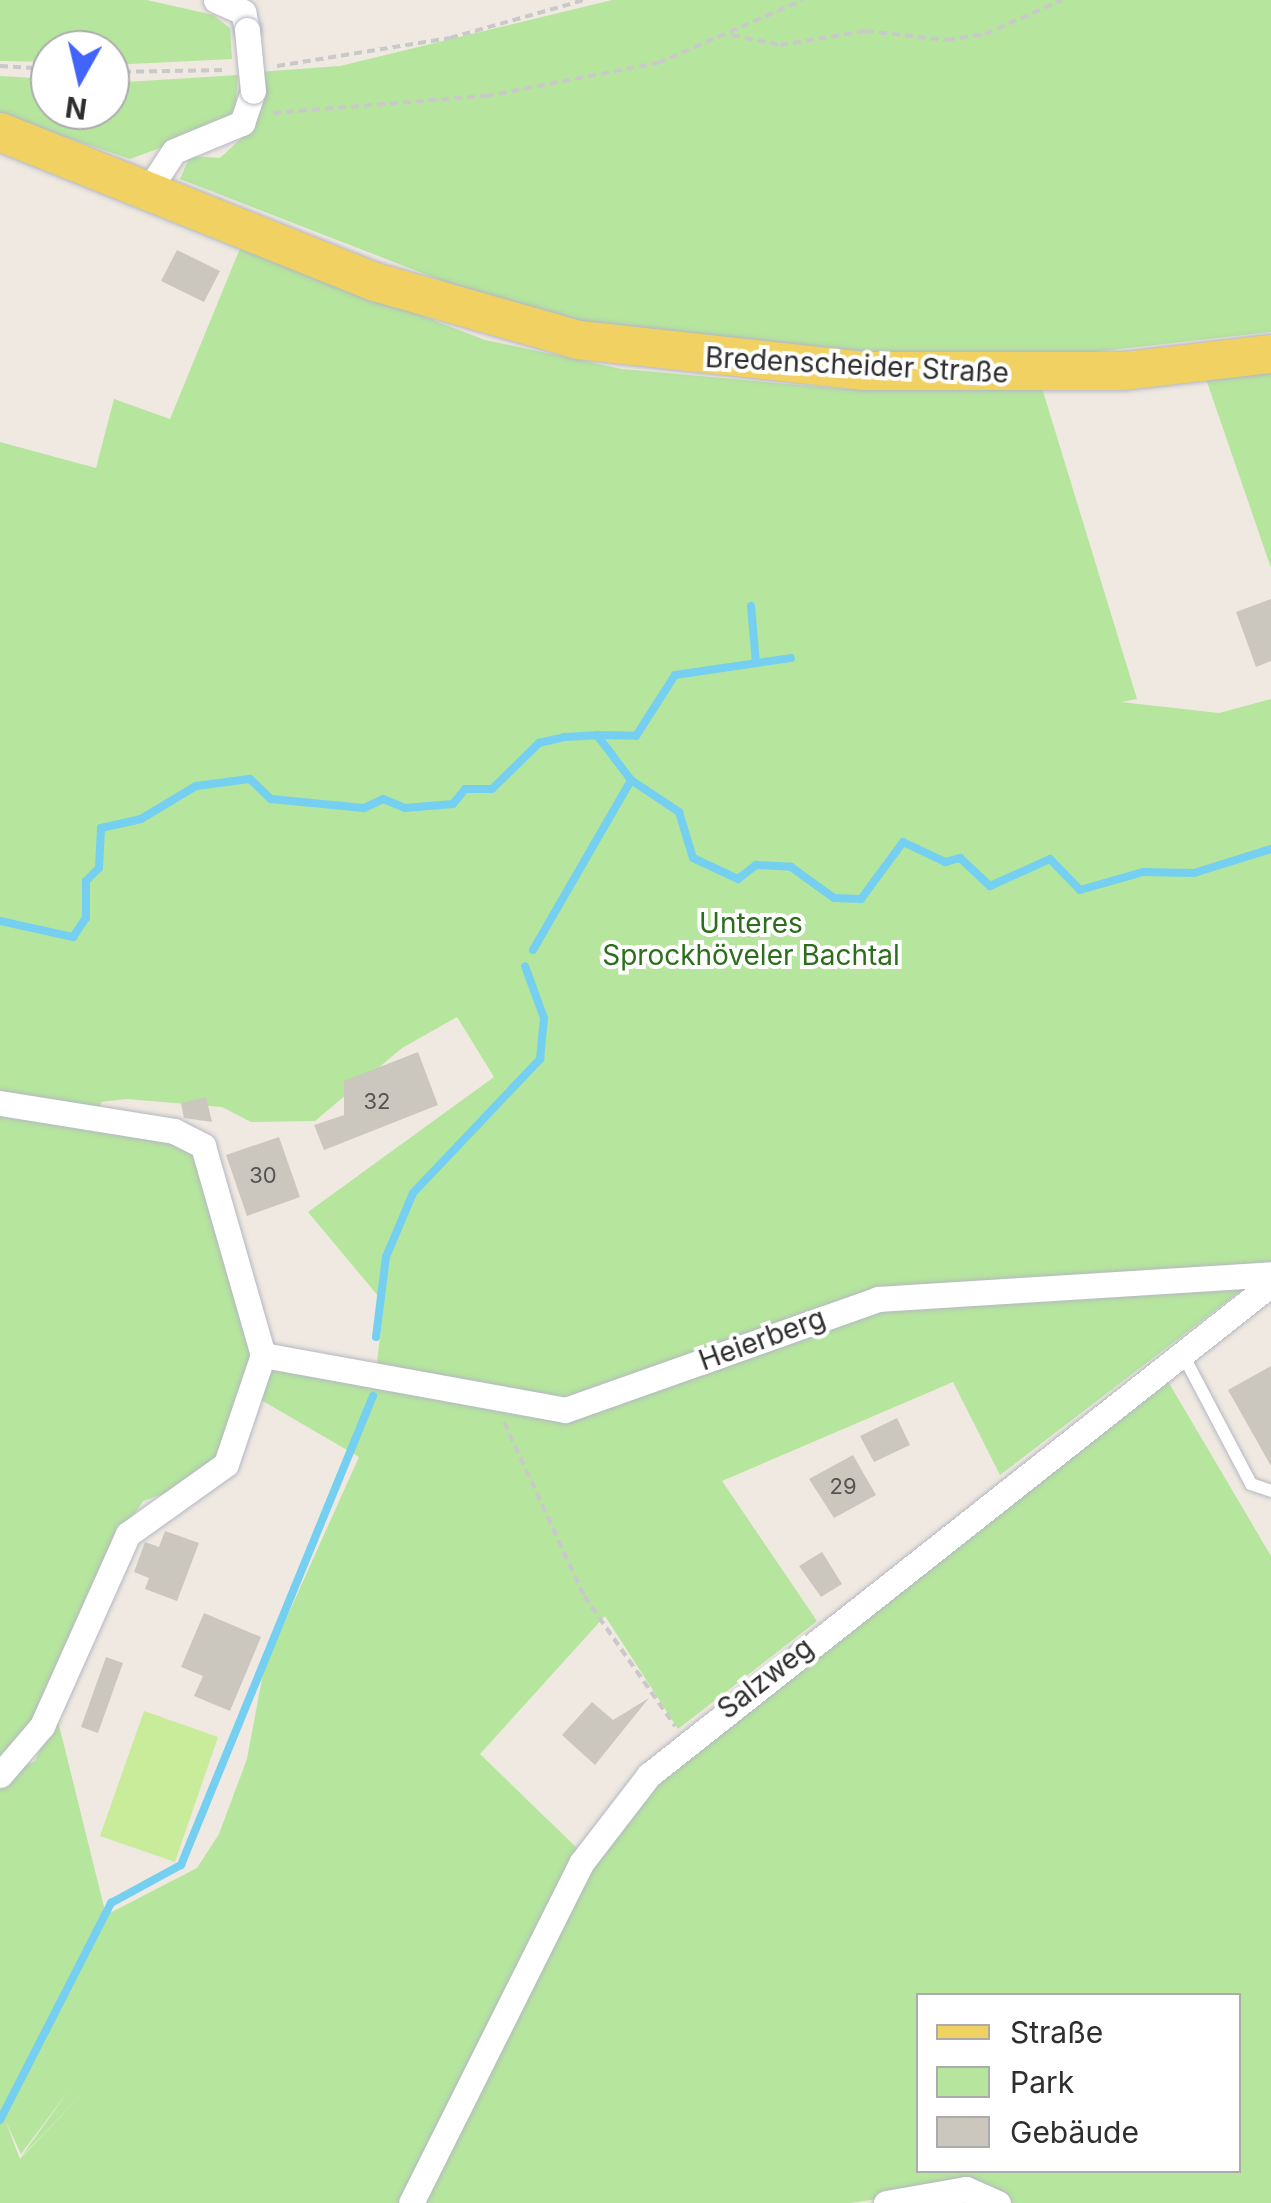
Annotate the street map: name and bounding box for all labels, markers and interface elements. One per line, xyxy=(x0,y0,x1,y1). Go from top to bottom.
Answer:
north arrow xyxy=(30,30,130,130)
text: N xyxy=(63,89,89,126)
street label: Bredenscheider Straße xyxy=(704,340,1010,390)
park label: Unteres Sprockhöveler Bachtal xyxy=(602,906,900,972)
house number: 32 xyxy=(363,1089,391,1115)
house number: 30 xyxy=(249,1163,277,1189)
street label: Heierberg xyxy=(694,1301,830,1377)
house number: 29 xyxy=(829,1474,857,1500)
street label: Salzweg xyxy=(711,1630,819,1726)
legend xyxy=(916,1993,1241,2173)
text: Straße xyxy=(1010,2014,1103,2050)
text: Park xyxy=(1010,2064,1074,2100)
text: Gebäude xyxy=(1010,2114,1139,2150)

